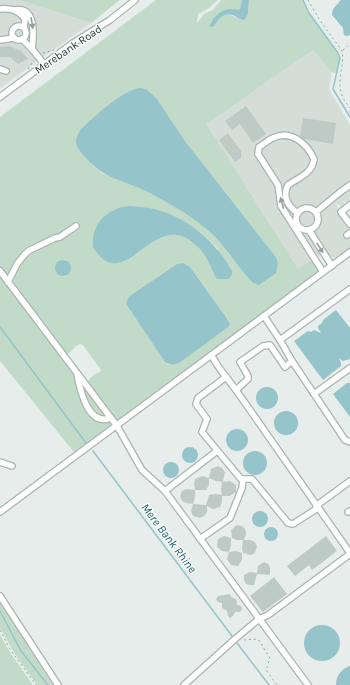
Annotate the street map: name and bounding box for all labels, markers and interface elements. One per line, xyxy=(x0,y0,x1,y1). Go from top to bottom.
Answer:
one-way arrow xyxy=(29,17,35,29)
street label: Merebank Road xyxy=(32,22,104,77)
one-way arrow xyxy=(279,197,285,209)
one-way arrow xyxy=(316,243,324,253)
water label: Mere Bank Rhine xyxy=(138,501,200,576)

